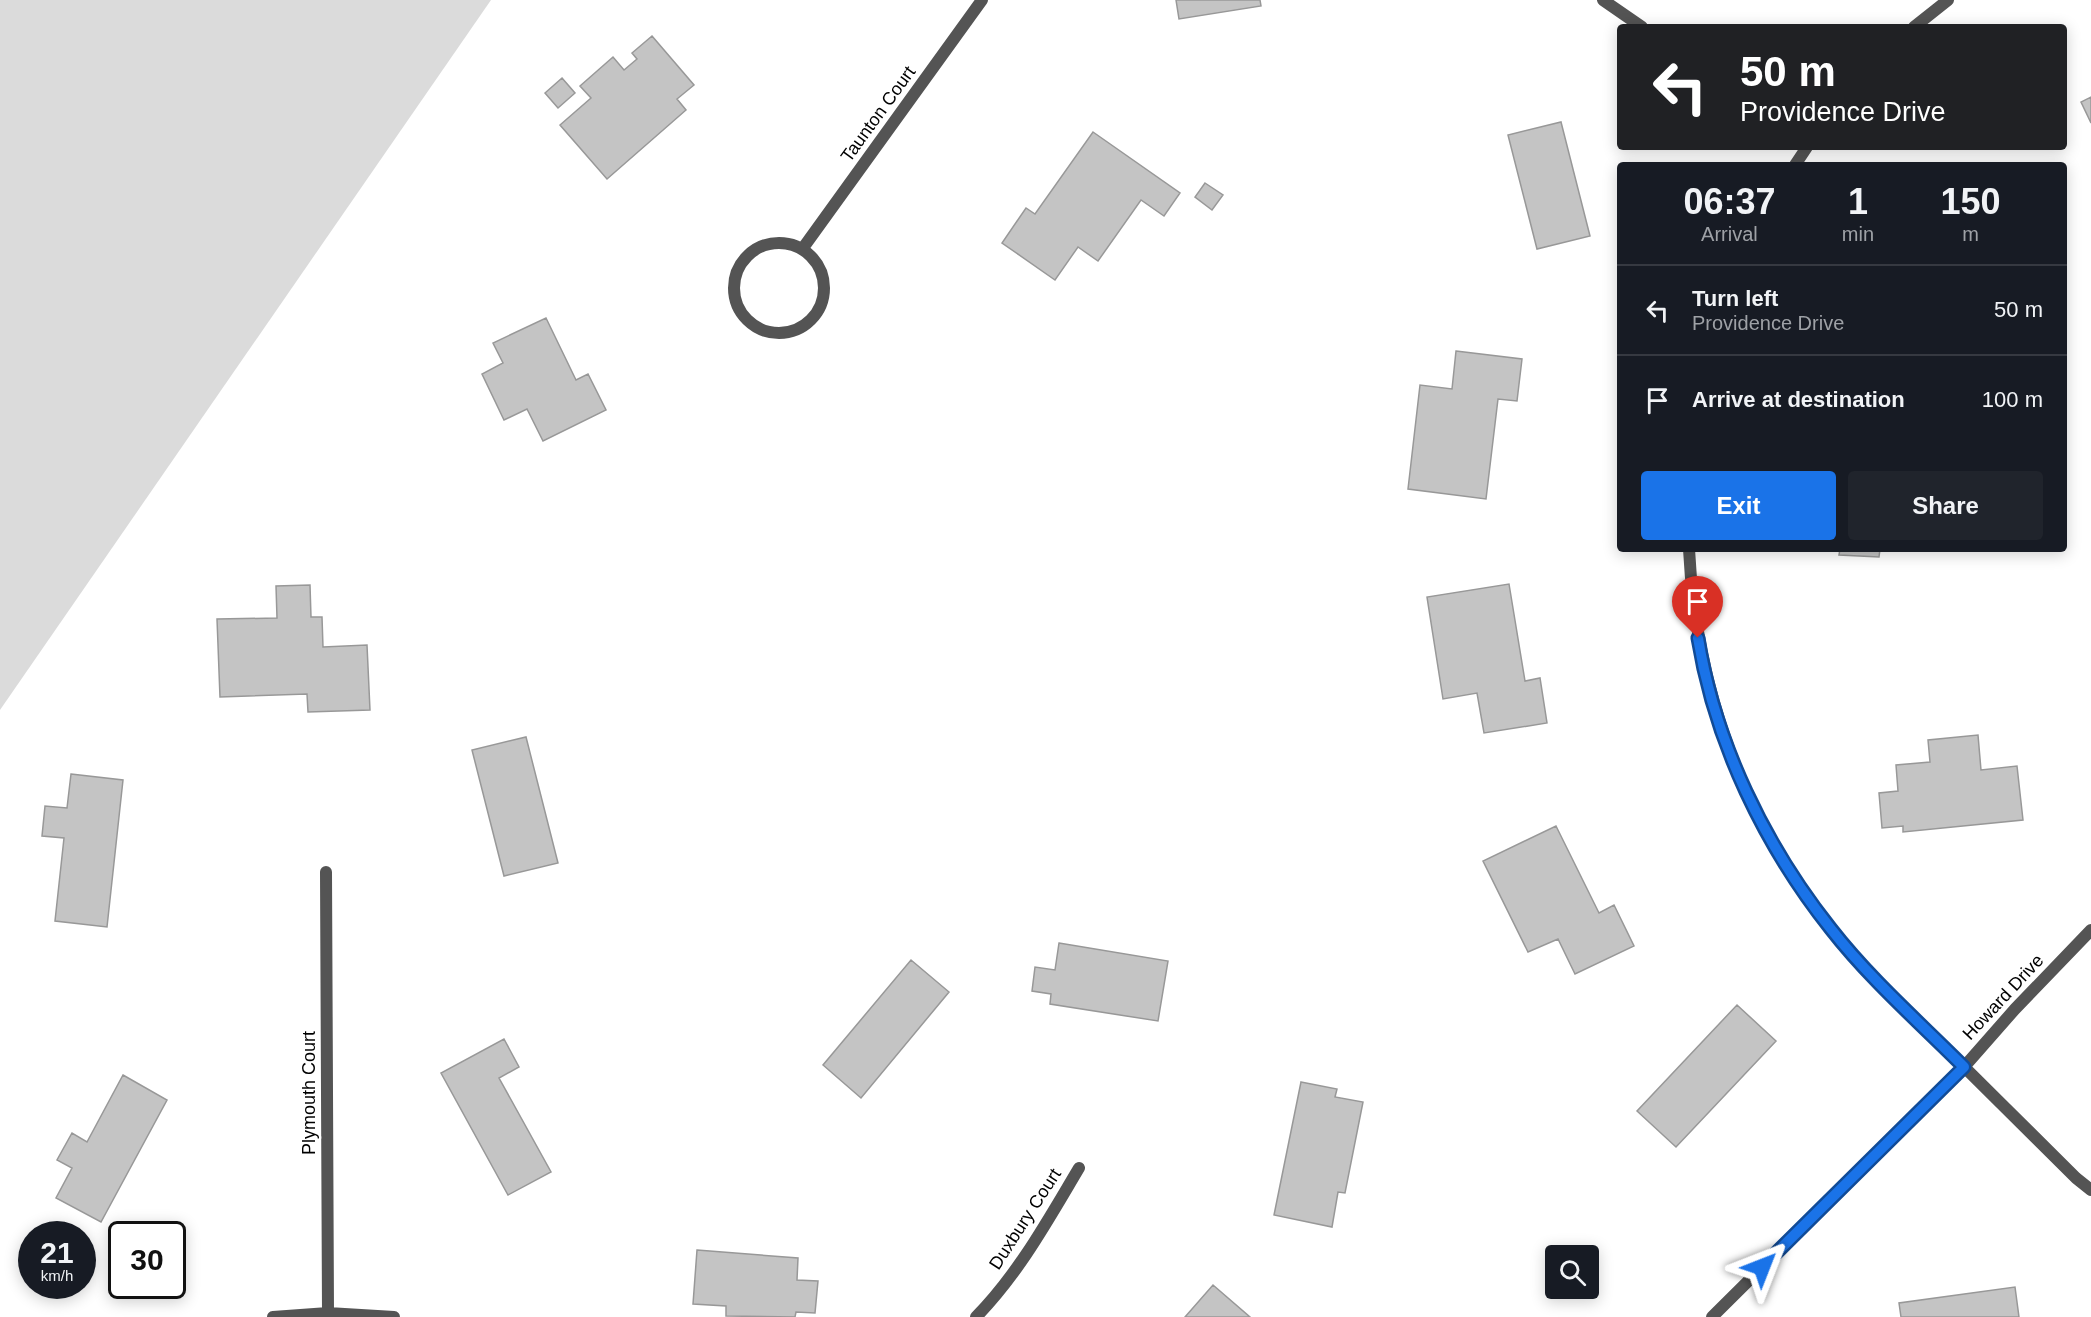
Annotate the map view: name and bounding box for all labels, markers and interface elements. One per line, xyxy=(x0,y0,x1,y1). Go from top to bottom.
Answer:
icon: left xyxy=(1641,48,1719,126)
text: 50 m xyxy=(1740,48,1836,95)
street label: Taunton Court xyxy=(837,62,919,166)
text: Providence Drive xyxy=(1740,97,1946,127)
text: 06:37 xyxy=(1683,181,1775,222)
text: 1 xyxy=(1848,181,1868,222)
text: 150 xyxy=(1940,181,2001,222)
text: Arrival xyxy=(1701,223,1758,245)
text: min xyxy=(1842,223,1874,245)
text: m xyxy=(1962,223,1979,245)
text: Turn left xyxy=(1692,286,1778,311)
icon: left xyxy=(1641,294,1674,327)
text: 50 m xyxy=(1994,297,2043,322)
text: Providence Drive xyxy=(1692,312,1844,334)
icon: arrive xyxy=(1641,384,1674,417)
text: Arrive at destination xyxy=(1692,387,1905,412)
text: 100 m xyxy=(1982,387,2043,412)
button: Exit xyxy=(1641,471,1836,540)
button: Share xyxy=(1848,471,2043,540)
pin xyxy=(1672,576,1723,638)
icon: arrive xyxy=(1681,585,1714,618)
street label: Howard Drive xyxy=(1959,950,2047,1044)
street label: Plymouth Court xyxy=(299,1031,319,1155)
street label: Duxbury Court xyxy=(985,1165,1065,1273)
speed limit sign: 30 xyxy=(108,1221,186,1299)
position arrow xyxy=(1730,1235,1794,1299)
text: 21 xyxy=(40,1236,74,1269)
map controls xyxy=(1545,1245,1599,1299)
button: search xyxy=(1545,1245,1599,1299)
text: km/h xyxy=(41,1267,73,1284)

